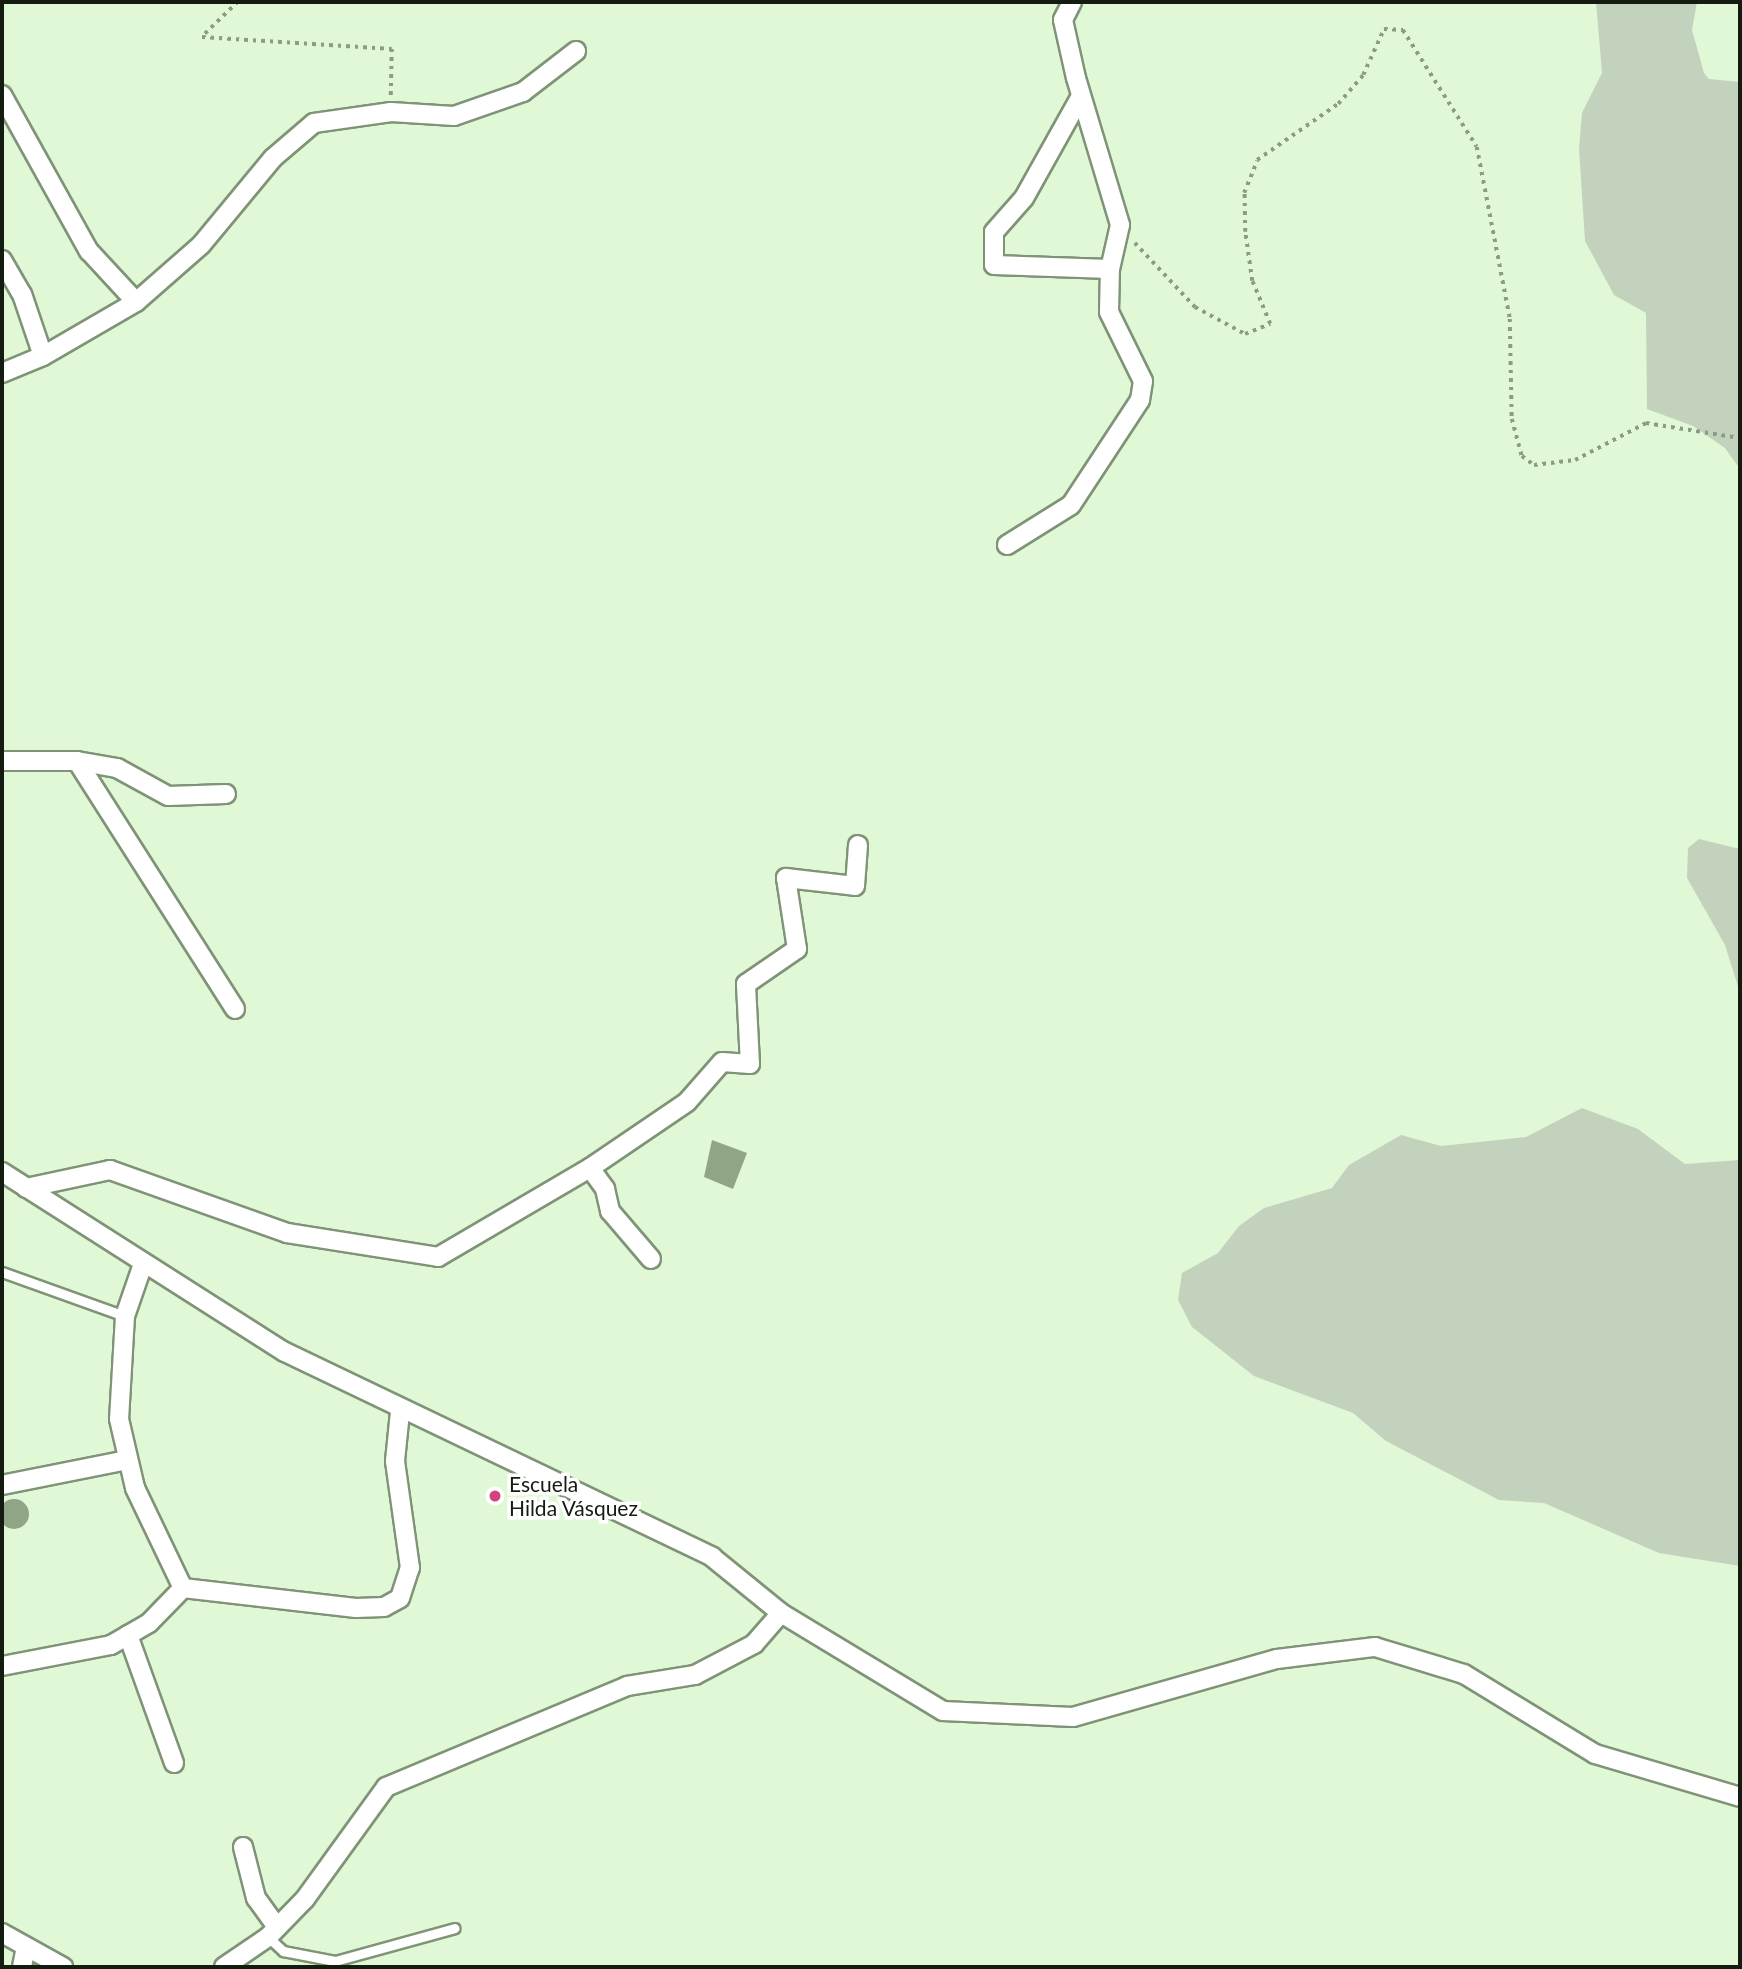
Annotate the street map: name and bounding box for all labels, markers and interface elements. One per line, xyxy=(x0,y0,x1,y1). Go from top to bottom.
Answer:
place label: Escuela Hilda Vásquez xyxy=(509,1471,639,1521)
marker: Escuela Hilda Vásquez xyxy=(487,1488,503,1504)

